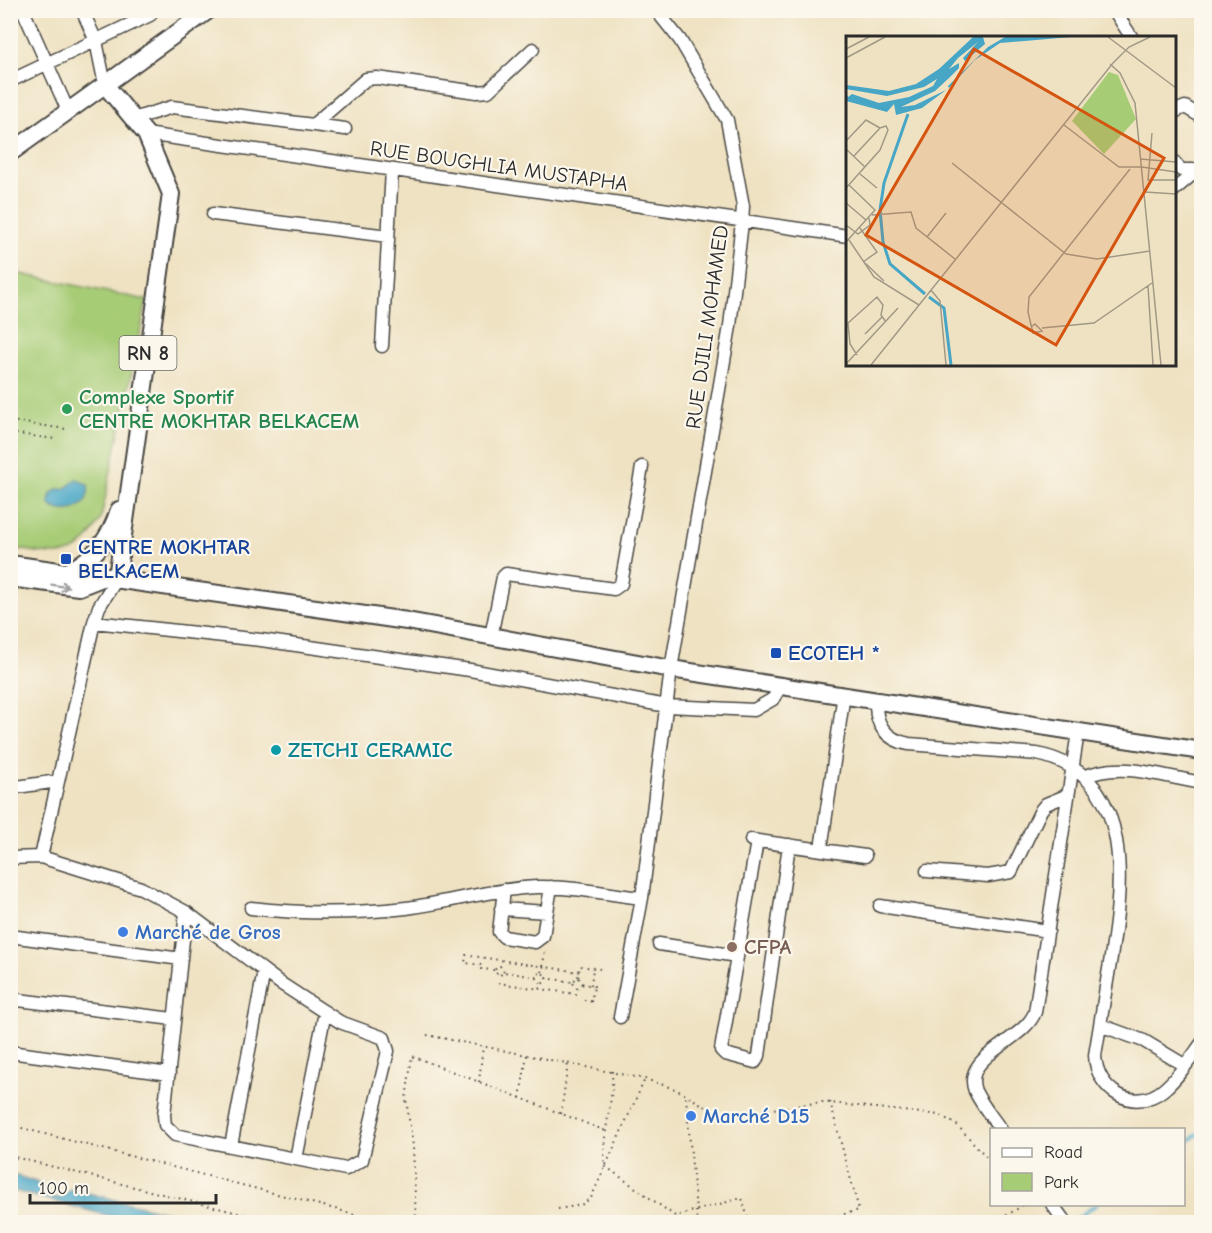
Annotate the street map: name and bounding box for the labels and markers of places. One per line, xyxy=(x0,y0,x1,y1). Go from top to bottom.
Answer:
place label: Complexe Sportif CENTRE MOKHTAR BELKACEM xyxy=(79,385,359,433)
marker: Complexe Sportif CENTRE MOKHTAR BELKACEM xyxy=(60,402,74,416)
place label: CENTRE MOKHTAR BELKACEM xyxy=(78,535,250,583)
marker: CENTRE MOKHTAR BELKACEM xyxy=(59,552,73,566)
place label: ECOTEH * xyxy=(788,641,880,665)
marker: ECOTEH * xyxy=(769,646,783,660)
place label: ZETCHI CERAMIC xyxy=(288,738,453,762)
marker: ZETCHI CERAMIC xyxy=(269,743,283,757)
place label: Marché de Gros xyxy=(135,920,281,944)
marker: Marché de Gros xyxy=(116,925,130,939)
place label: CFPA xyxy=(744,935,792,959)
marker: CFPA xyxy=(725,940,739,954)
place label: Marché D15 xyxy=(703,1104,810,1128)
marker: Marché D15 xyxy=(684,1109,698,1123)

